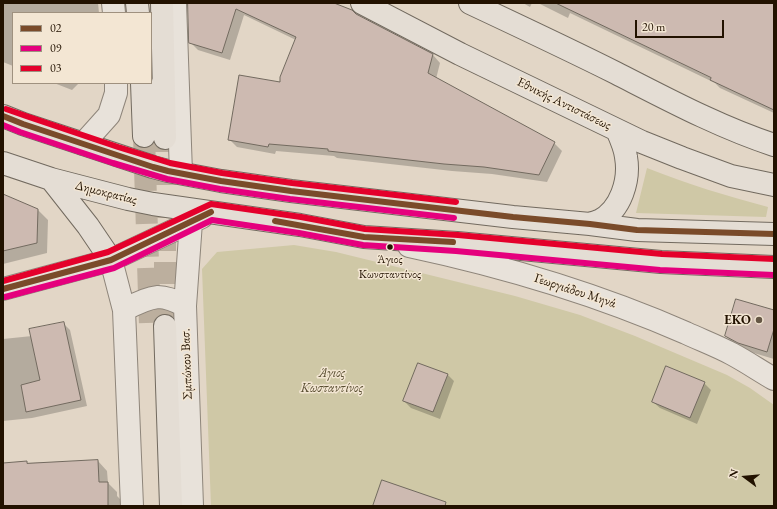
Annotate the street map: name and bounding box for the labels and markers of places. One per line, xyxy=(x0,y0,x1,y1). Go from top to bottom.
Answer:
marker: Άγιος Κωνσταντίνος xyxy=(385,242,395,252)
place label: Άγιος Κωνσταντίνος xyxy=(359,253,421,281)
place label: EKO xyxy=(724,312,751,328)
marker: EKO xyxy=(754,315,764,325)

